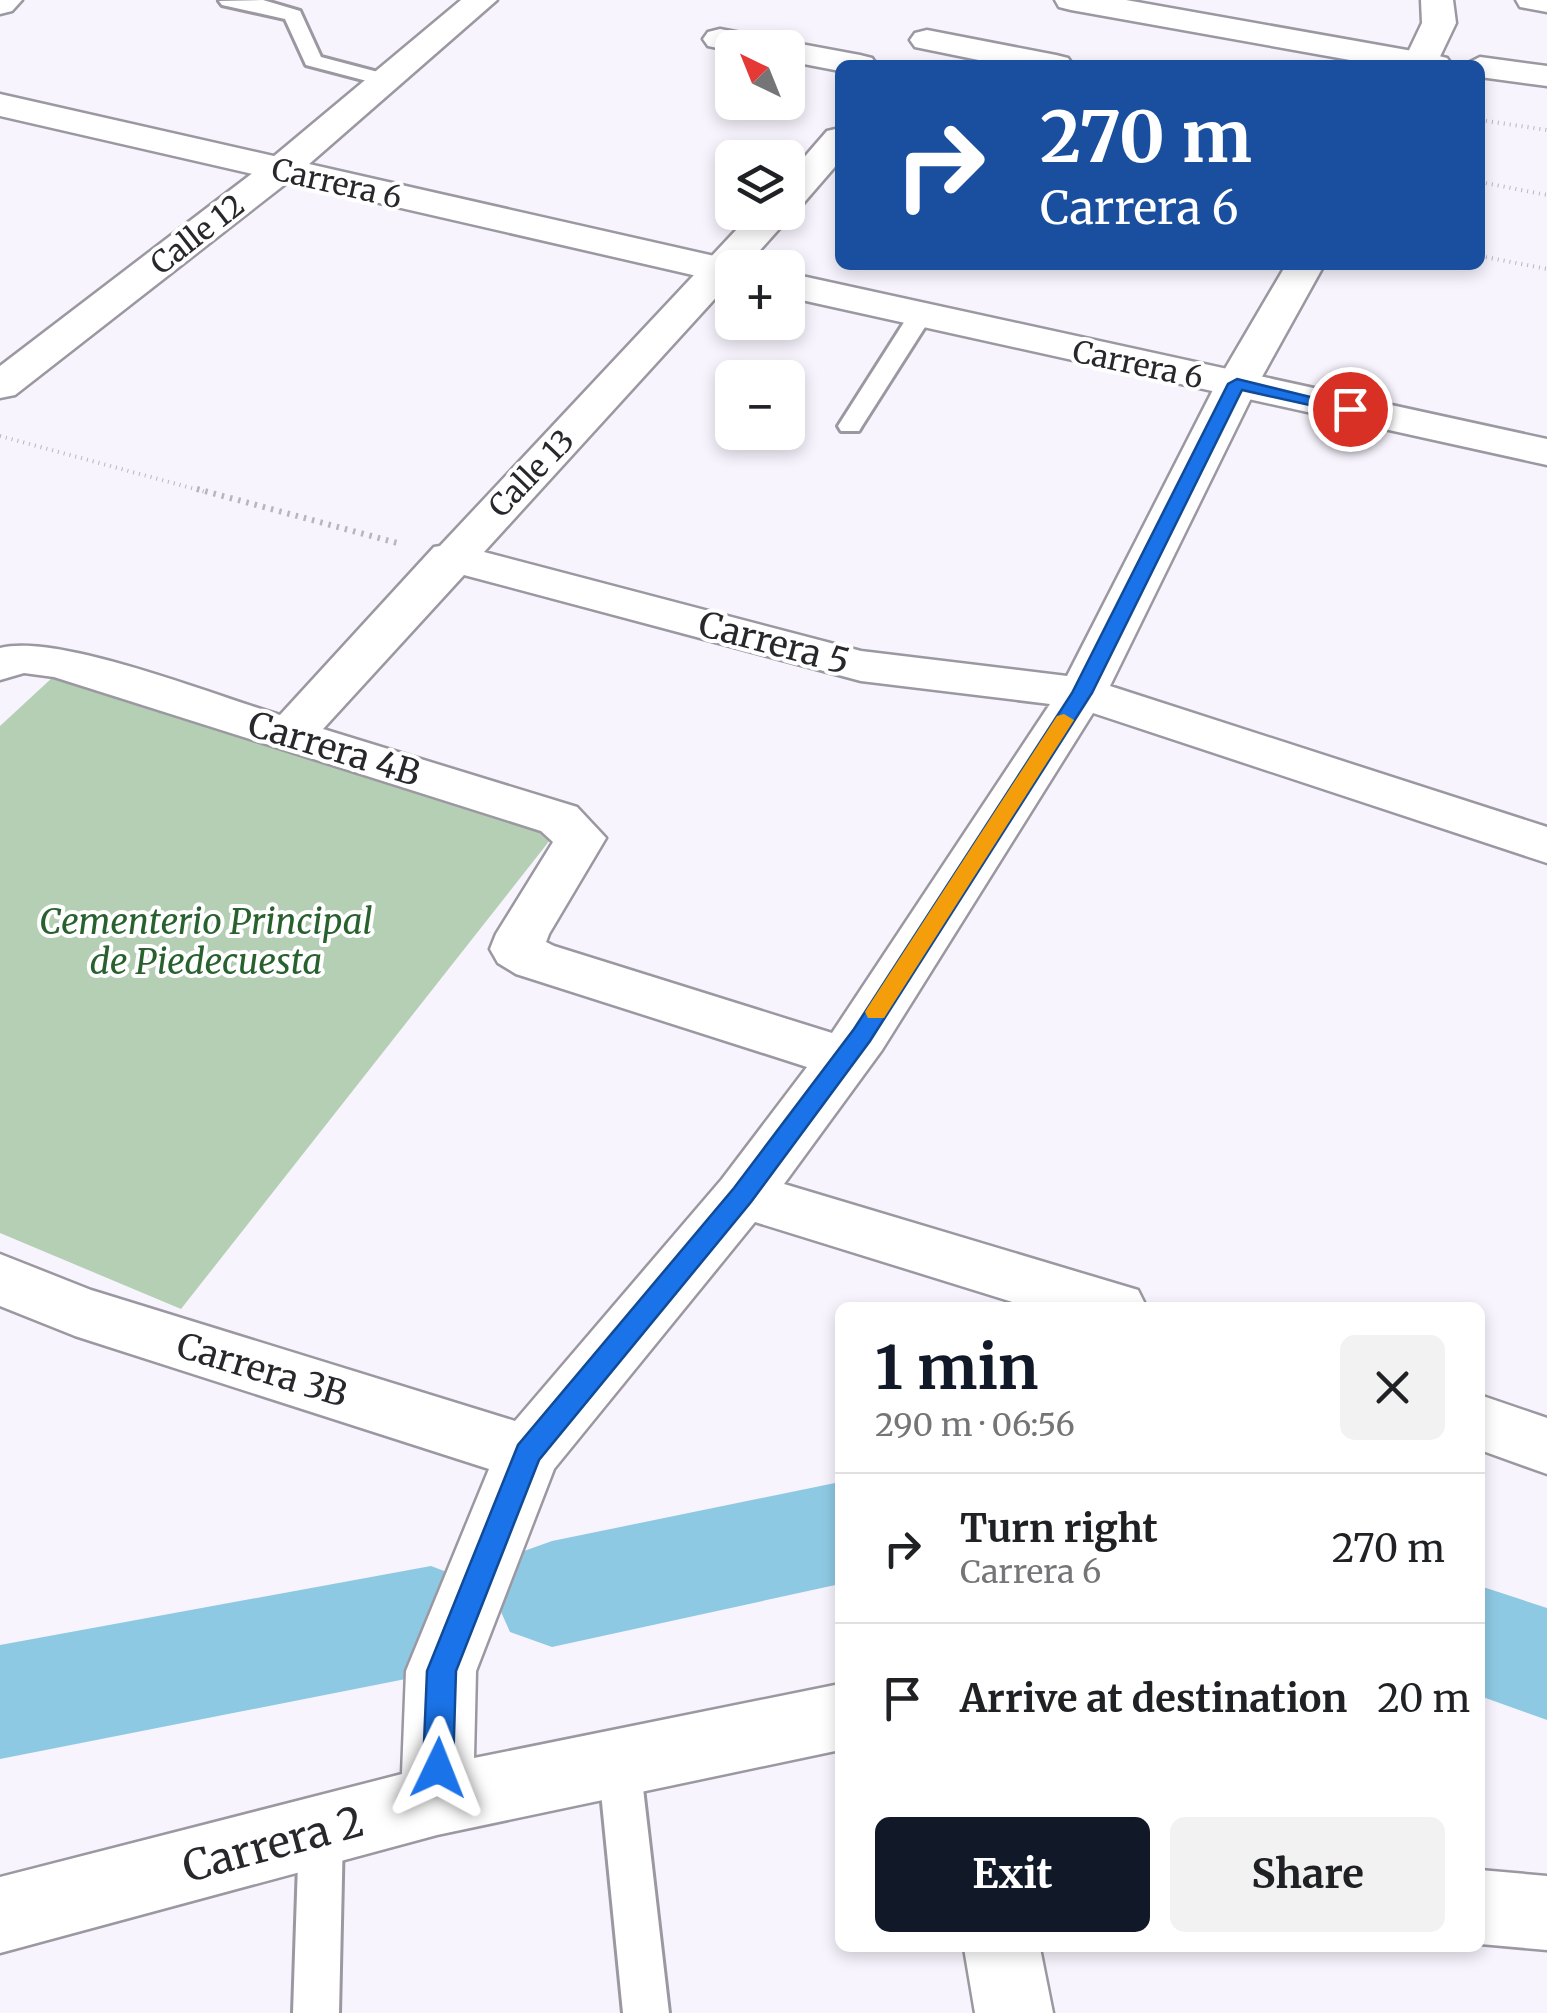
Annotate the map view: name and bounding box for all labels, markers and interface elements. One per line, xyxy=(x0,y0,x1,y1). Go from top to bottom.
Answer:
north arrow xyxy=(715,30,805,120)
map controls xyxy=(715,30,805,450)
text: 270 m xyxy=(1040,93,1252,181)
icon: right xyxy=(875,100,1005,230)
button: layers xyxy=(715,140,805,230)
street label: Carrera 6 xyxy=(268,150,406,216)
text: Carrera 6 xyxy=(1040,180,1239,236)
street label: Calle 12 xyxy=(143,186,251,282)
button: + xyxy=(715,250,805,340)
street label: Carrera 6 xyxy=(1069,332,1207,396)
button: − xyxy=(715,360,805,450)
pin xyxy=(1308,367,1393,452)
icon: arrive xyxy=(1323,382,1378,437)
street label: Calle 13 xyxy=(480,421,582,525)
street label: Carrera 5 xyxy=(694,602,854,684)
street label: Carrera 4B xyxy=(243,702,425,796)
park label: Cementerio Principal de Piedecuesta xyxy=(39,900,373,984)
street label: Carrera 3B xyxy=(172,1323,352,1417)
text: 1 min xyxy=(875,1330,1038,1405)
button: close xyxy=(1340,1335,1445,1440)
text: 290 m · 06:56 xyxy=(875,1405,1075,1445)
text: Turn right xyxy=(960,1505,1158,1552)
icon: right xyxy=(875,1521,930,1576)
text: 270 m xyxy=(1332,1525,1445,1572)
text: Carrera 6 xyxy=(960,1552,1101,1592)
icon: arrive xyxy=(875,1671,930,1726)
text: Arrive at destination xyxy=(960,1675,1347,1722)
text: 20 m xyxy=(1377,1675,1470,1722)
position arrow xyxy=(386,1716,490,1820)
street label: Carrera 2 xyxy=(177,1795,369,1893)
button: Exit xyxy=(875,1817,1150,1932)
button: Share xyxy=(1170,1817,1445,1932)

